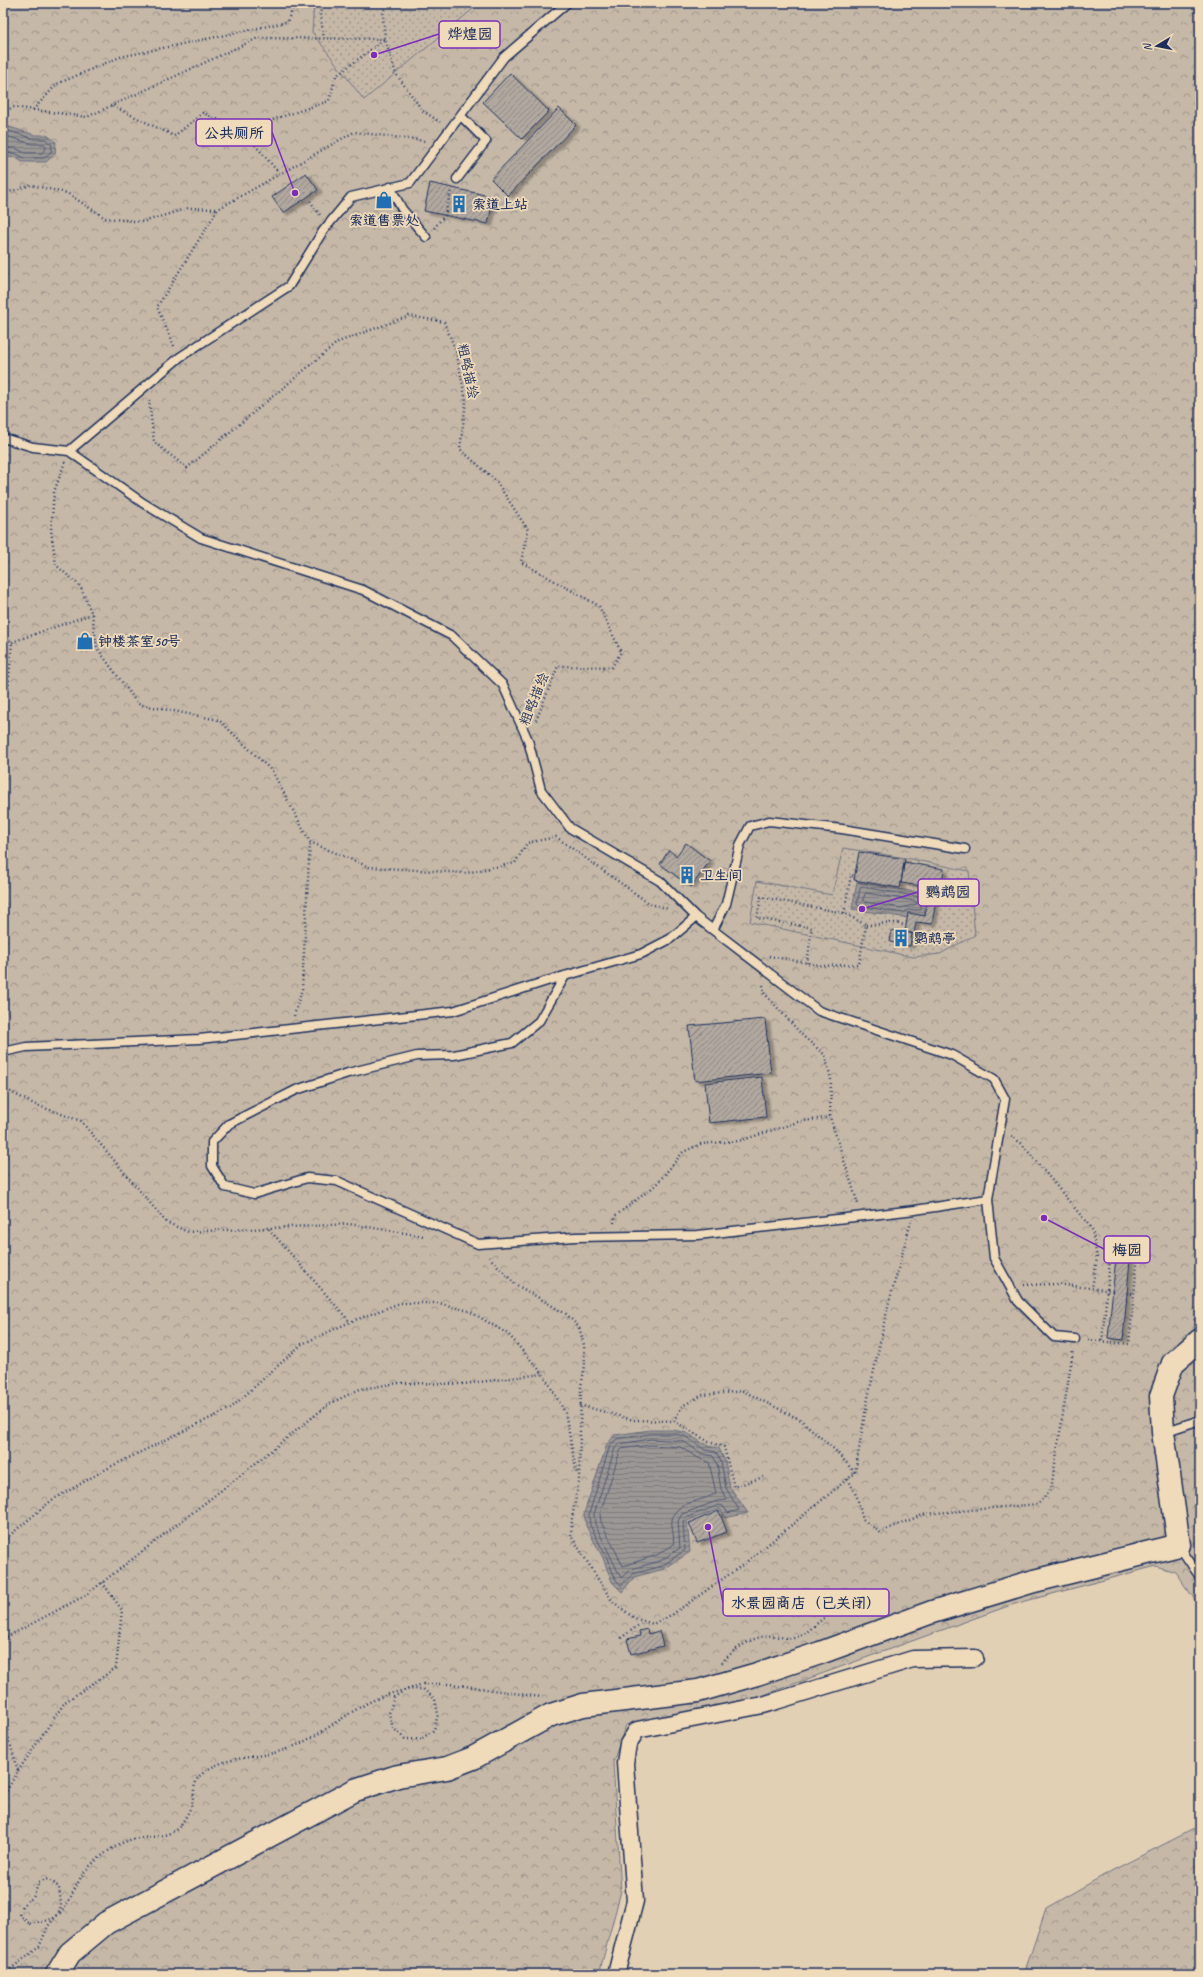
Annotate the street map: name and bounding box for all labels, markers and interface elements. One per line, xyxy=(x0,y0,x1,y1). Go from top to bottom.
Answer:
callout: 烨煌园 xyxy=(439,21,500,48)
text: 烨煌园 xyxy=(447,25,493,44)
north arrow xyxy=(1137,26,1177,66)
text: N xyxy=(1139,41,1155,52)
callout: 公共厕所 xyxy=(196,119,272,146)
text: 公共厕所 xyxy=(204,124,264,143)
shop icon: 索道售票处 xyxy=(374,190,394,210)
building icon: 索道上站 xyxy=(449,194,469,214)
place label: 索道上站 xyxy=(472,196,528,213)
place label: 索道售票处 xyxy=(349,212,419,229)
street label: 粗略描绘 xyxy=(454,342,482,400)
shop icon: 钟楼茶室50号 xyxy=(75,631,95,651)
place label: 钟楼茶室50号 xyxy=(98,633,180,650)
street label: 粗略描绘 xyxy=(516,670,552,728)
building icon: 卫生间 xyxy=(677,865,697,885)
place label: 卫生间 xyxy=(700,867,742,884)
callout: 鹦鹉园 xyxy=(918,879,979,906)
text: 鹦鹉园 xyxy=(925,883,971,902)
building icon: 鹦鹉亭 xyxy=(891,928,911,948)
place label: 鹦鹉亭 xyxy=(914,930,956,947)
callout: 梅园 xyxy=(1104,1236,1150,1263)
text: 梅园 xyxy=(1112,1241,1142,1260)
callout: 水景园商店（已关闭） xyxy=(723,1589,889,1616)
text: 水景园商店（已关闭） xyxy=(731,1594,881,1613)

